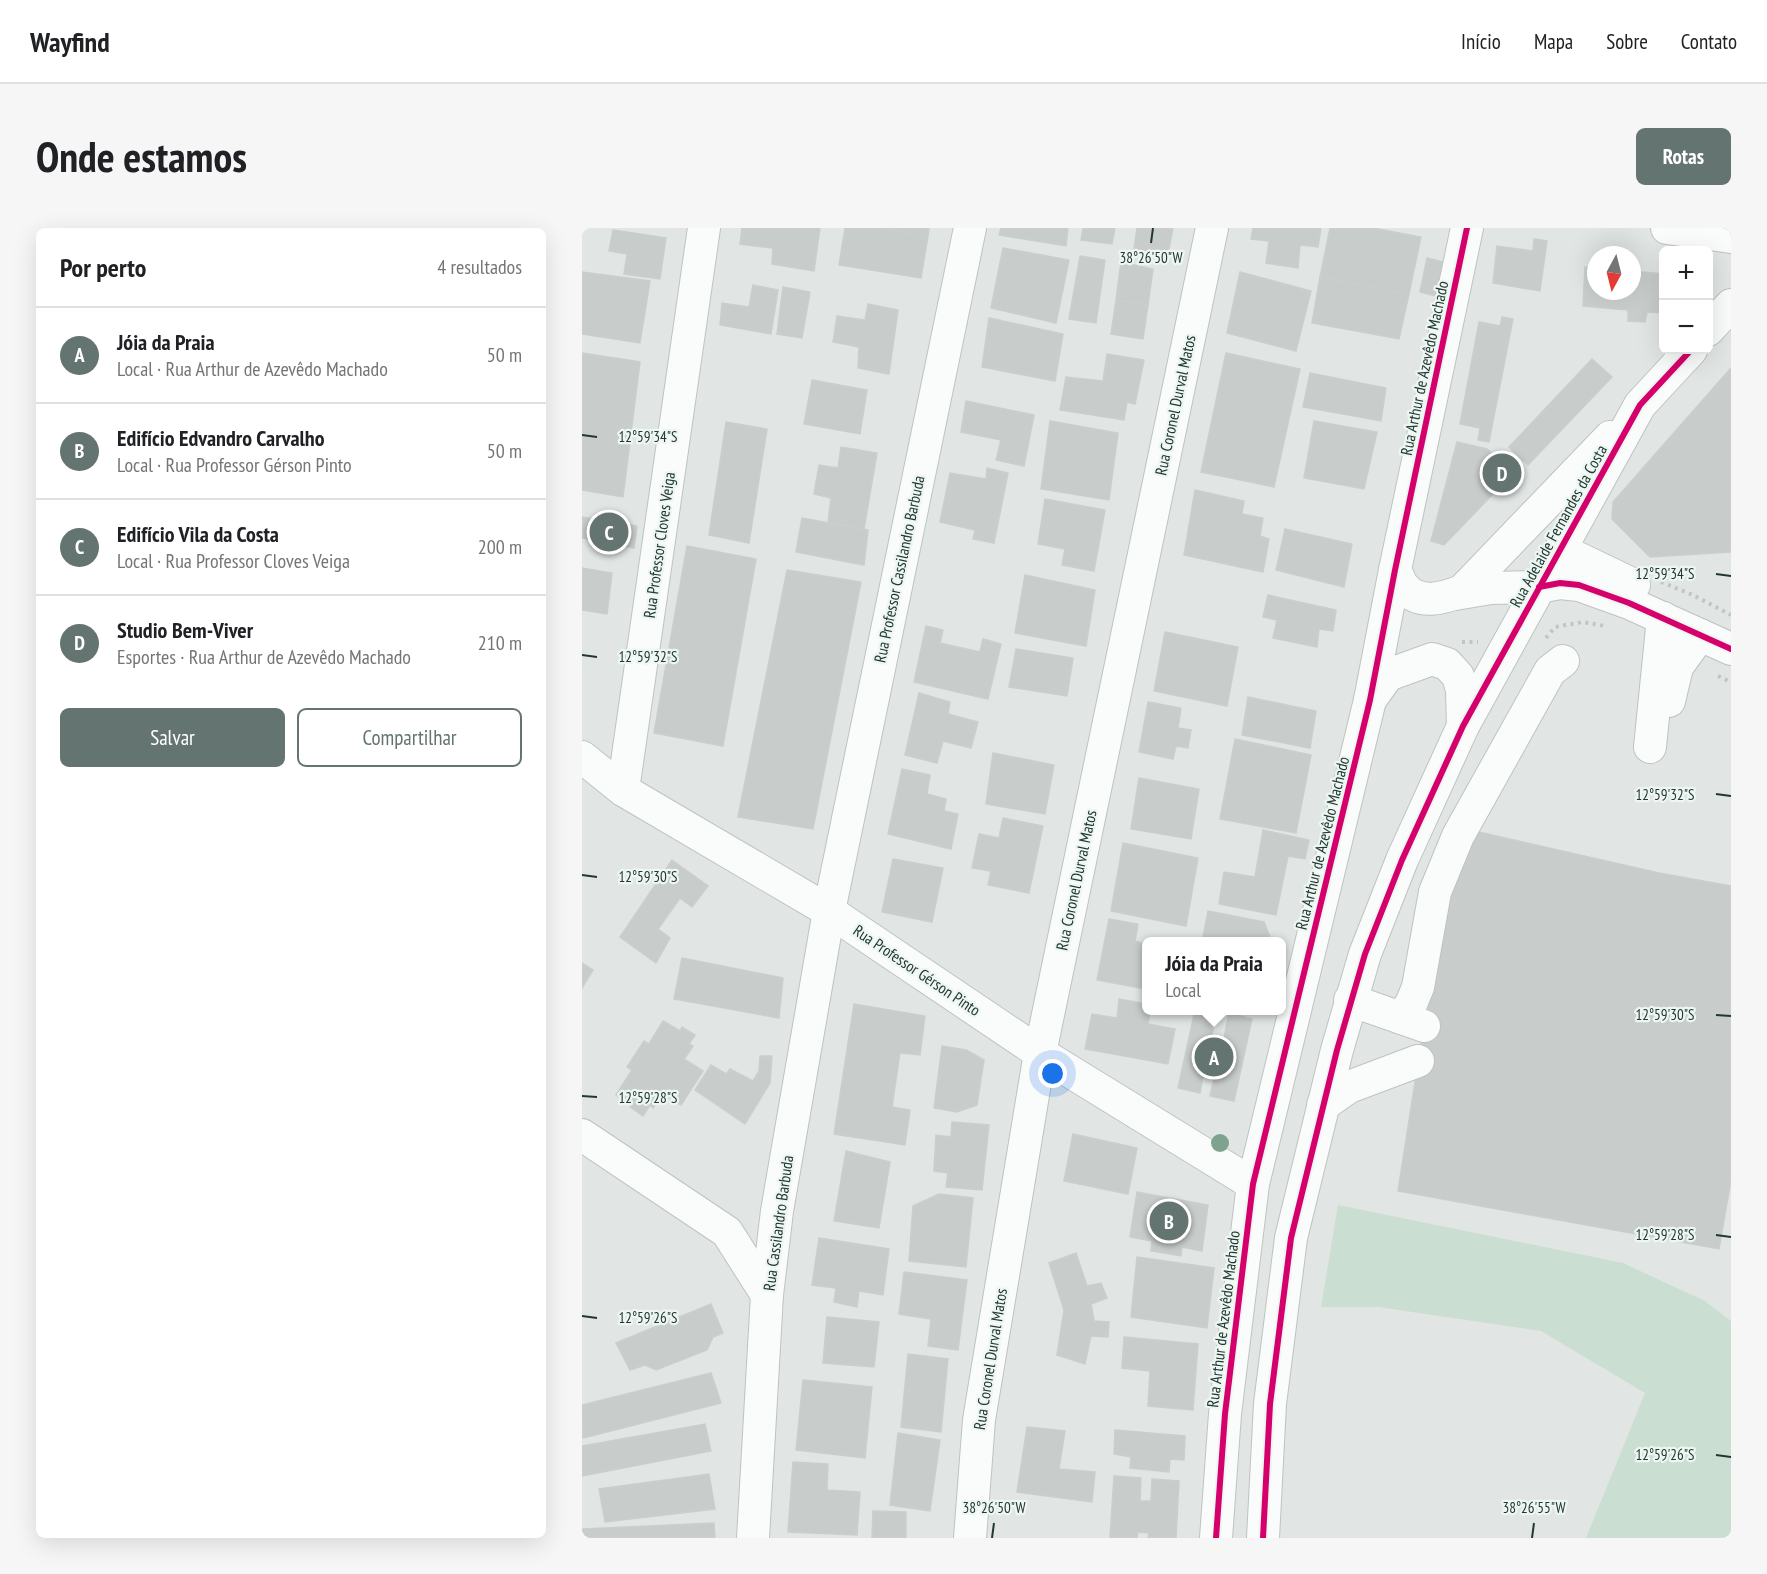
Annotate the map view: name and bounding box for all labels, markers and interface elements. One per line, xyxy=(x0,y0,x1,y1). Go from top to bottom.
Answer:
text: Wayfind xyxy=(30,23,110,60)
text: Início xyxy=(1461,28,1501,55)
text: Mapa xyxy=(1534,28,1573,55)
text: Sobre xyxy=(1606,28,1648,55)
text: Contato xyxy=(1681,28,1737,55)
button: Rotas xyxy=(1636,128,1731,185)
text: Onde estamos xyxy=(36,129,247,184)
north arrow xyxy=(1587,246,1641,300)
map controls xyxy=(1659,246,1713,354)
button: + xyxy=(1659,246,1713,300)
text: 38°26'50"W xyxy=(1119,248,1183,267)
text: Por perto xyxy=(60,251,146,284)
text: 4 resultados xyxy=(437,254,522,280)
street label: Rua Arthur de Azevêdo Machado xyxy=(1396,279,1452,457)
button: − xyxy=(1659,300,1713,354)
text: Jóia da Praia xyxy=(117,328,215,356)
street label: Rua Coronel Durval Matos xyxy=(1150,333,1200,477)
text: A xyxy=(74,342,85,368)
text: 50 m xyxy=(487,342,522,368)
text: Local · Rua Arthur de Azevêdo Machado xyxy=(117,356,388,382)
text: Edifício Edvandro Carvalho xyxy=(117,424,325,452)
text: 12°59'34"S xyxy=(618,427,678,446)
text: B xyxy=(75,438,84,464)
text: 50 m xyxy=(487,438,522,464)
street label: Rua Adelaide Fernandes da Costa xyxy=(1505,441,1611,611)
pin: D xyxy=(1482,450,1522,496)
text: Local · Rua Professor Gérson Pinto xyxy=(117,452,352,478)
street label: Rua Professor Cloves Veiga xyxy=(639,471,679,619)
street label: Rua Professor Cassilandro Barbuda xyxy=(869,474,929,664)
pin: C xyxy=(590,510,628,554)
text: Edifício Vila da Costa xyxy=(117,520,279,548)
text: C xyxy=(75,534,84,560)
text: 200 m xyxy=(478,534,522,560)
text: Local · Rua Professor Cloves Veiga xyxy=(117,548,350,574)
text: 12°59'34"S xyxy=(1635,564,1695,583)
text: Studio Bem-Viver xyxy=(117,616,253,644)
text: D xyxy=(74,630,85,656)
text: 210 m xyxy=(478,630,522,656)
text: Esportes · Rua Arthur de Azevêdo Machado xyxy=(117,644,411,670)
text: 12°59'32"S xyxy=(618,647,678,666)
button: Salvar xyxy=(60,708,285,767)
button: Compartilhar xyxy=(297,708,522,767)
street label: Rua Arthur de Azevêdo Machado xyxy=(1291,754,1353,932)
text: 12°59'32"S xyxy=(1635,785,1695,804)
street label: Rua Coronel Durval Matos xyxy=(1051,808,1101,952)
text: 12°59'30"S xyxy=(618,867,678,886)
street label: Rua Professor Gérson Pinto xyxy=(850,920,984,1020)
popup xyxy=(1142,937,1286,1015)
text: Jóia da Praia xyxy=(1165,949,1263,977)
text: Local xyxy=(1165,977,1201,1003)
text: 12°59'30"S xyxy=(1635,1005,1695,1024)
pin: A xyxy=(1194,1034,1234,1080)
your location xyxy=(1038,1059,1067,1088)
text: 12°59'28"S xyxy=(618,1088,678,1107)
street label: Rua Cassilandro Barbuda xyxy=(759,1154,797,1292)
pin: B xyxy=(1150,1198,1188,1244)
text: 12°59'28"S xyxy=(1635,1225,1695,1244)
street label: Rua Arthur de Azevêdo Machado xyxy=(1202,1229,1244,1408)
street label: Rua Coronel Durval Matos xyxy=(969,1287,1011,1431)
text: 12°59'26"S xyxy=(618,1308,678,1327)
text: 12°59'26"S xyxy=(1635,1445,1695,1464)
text: 38°26'50"W xyxy=(962,1498,1026,1517)
text: 38°26'55"W xyxy=(1502,1498,1566,1517)

